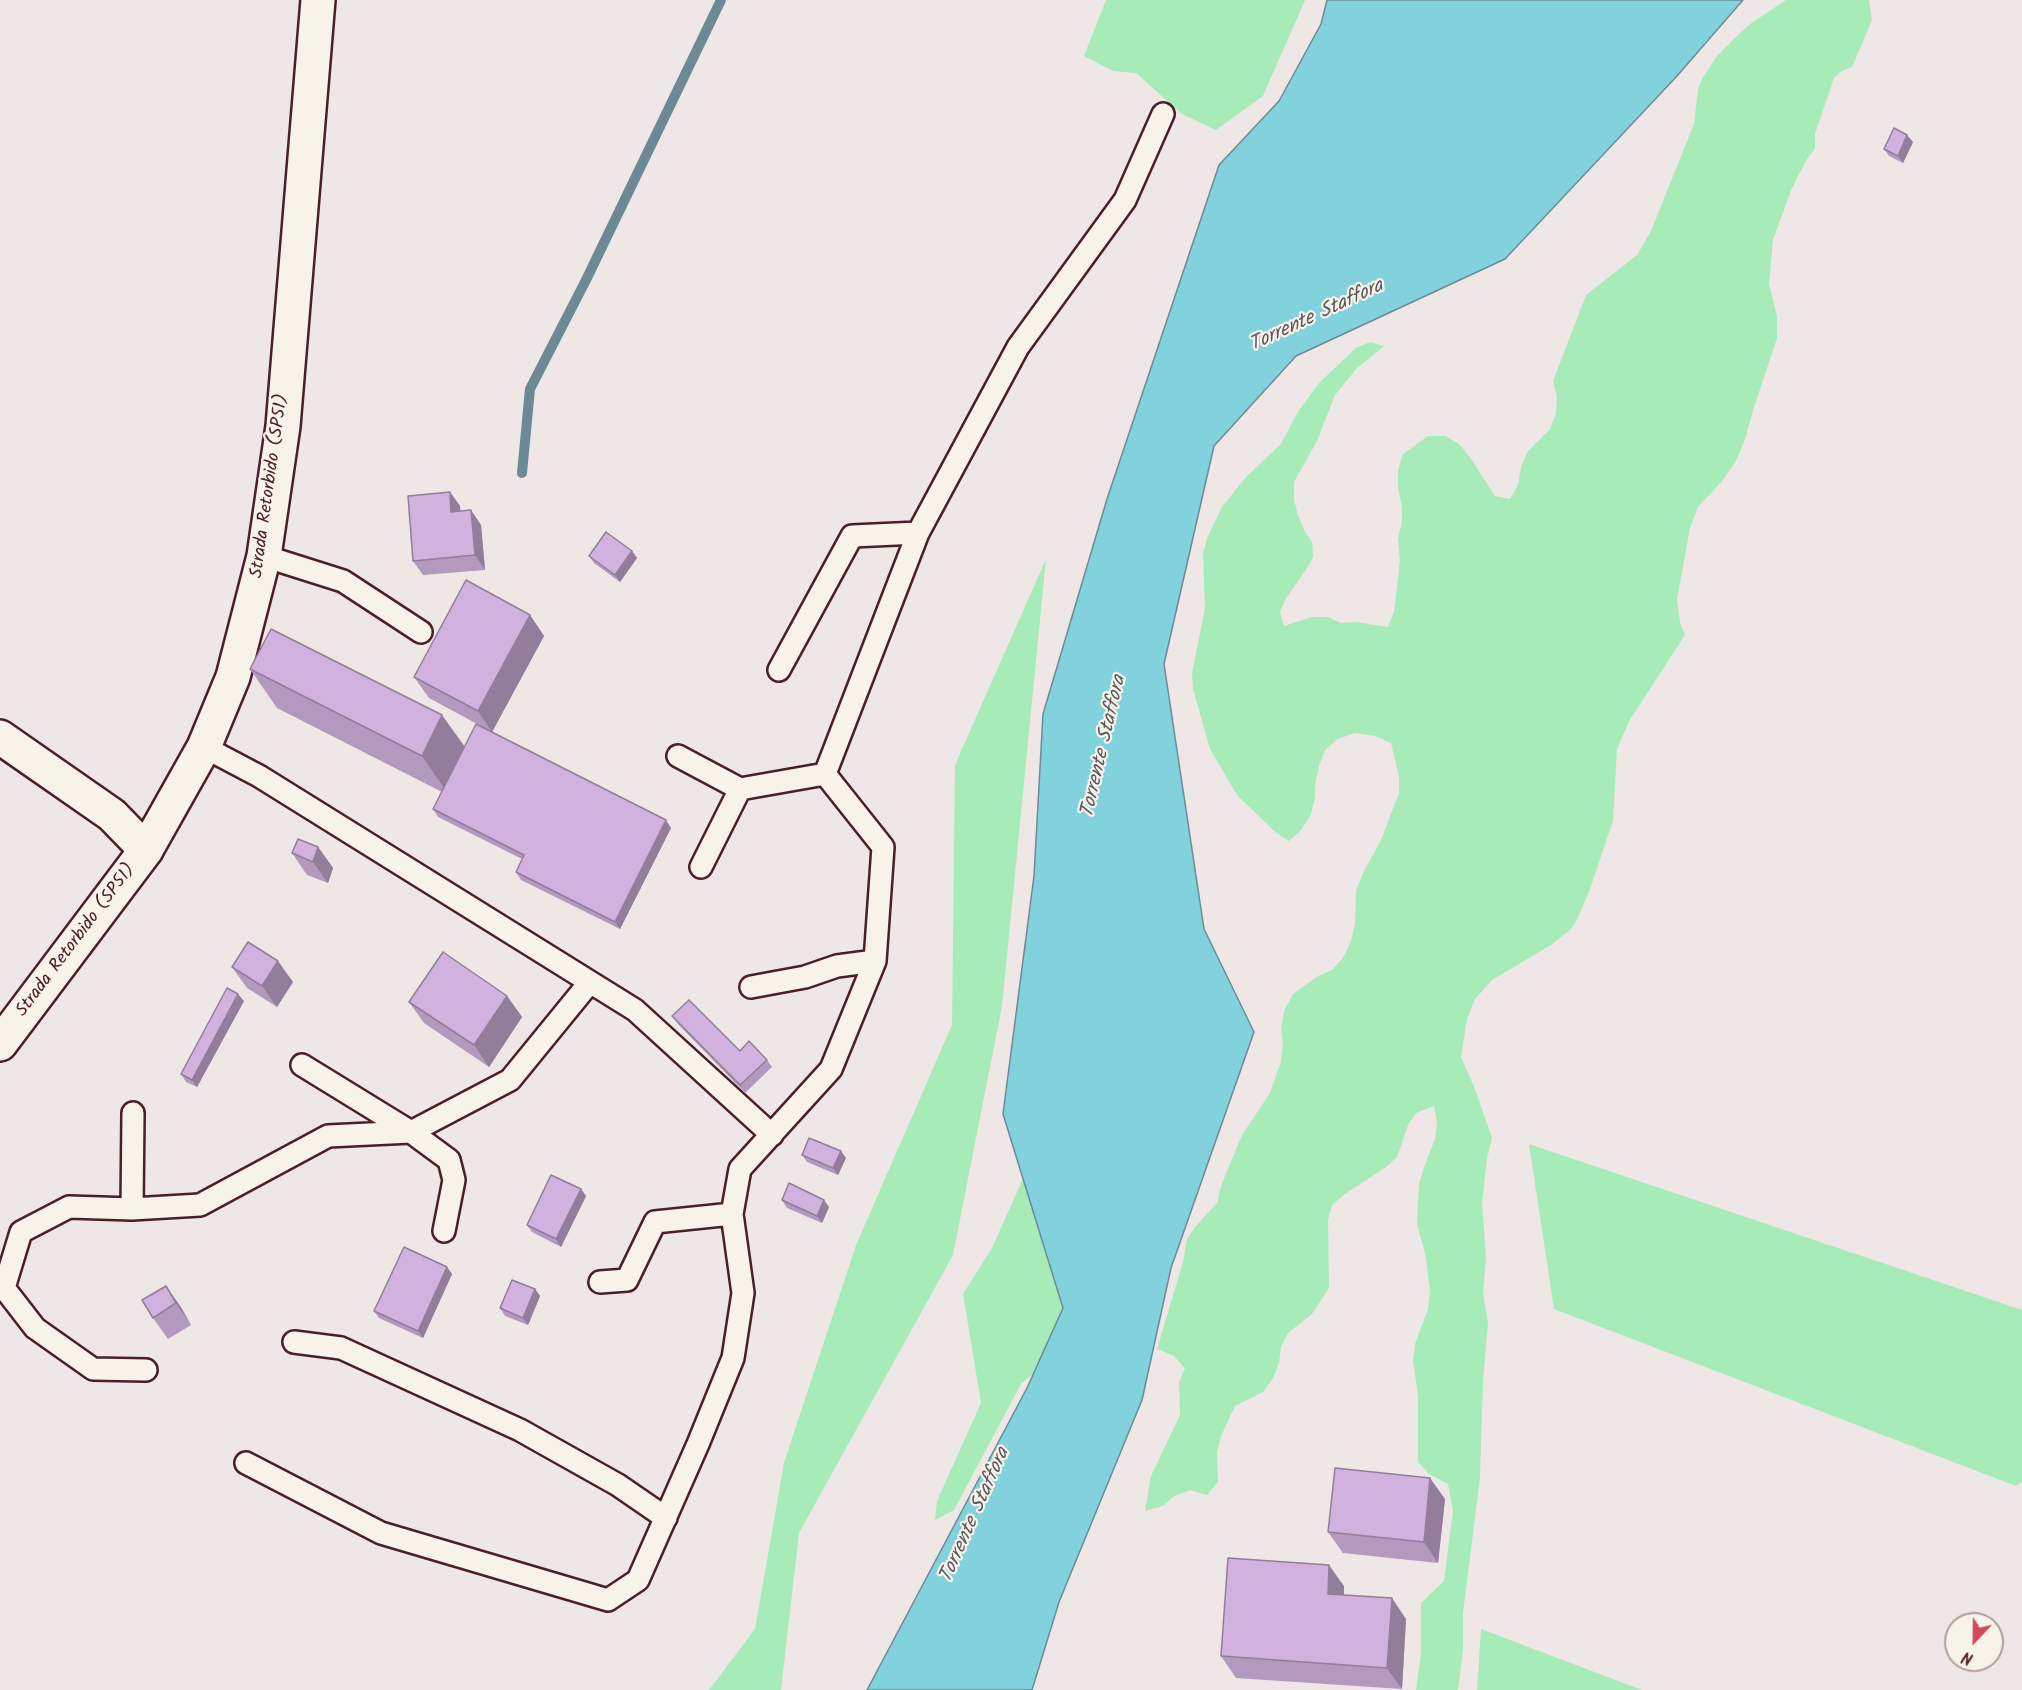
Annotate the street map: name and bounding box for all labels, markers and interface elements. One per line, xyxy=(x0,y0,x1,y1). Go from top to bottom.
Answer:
water label: Torrente Staffora xyxy=(1246,275,1388,359)
street label: Strada Retorbido (SP51) xyxy=(247,393,295,579)
water label: Torrente Staffora xyxy=(1077,674,1133,820)
street label: Strada Retorbido (SP51) xyxy=(12,860,142,1022)
water label: Torrente Staffora xyxy=(935,1445,1017,1587)
north arrow xyxy=(1944,1612,2004,1672)
text: N xyxy=(1958,1644,1977,1671)

